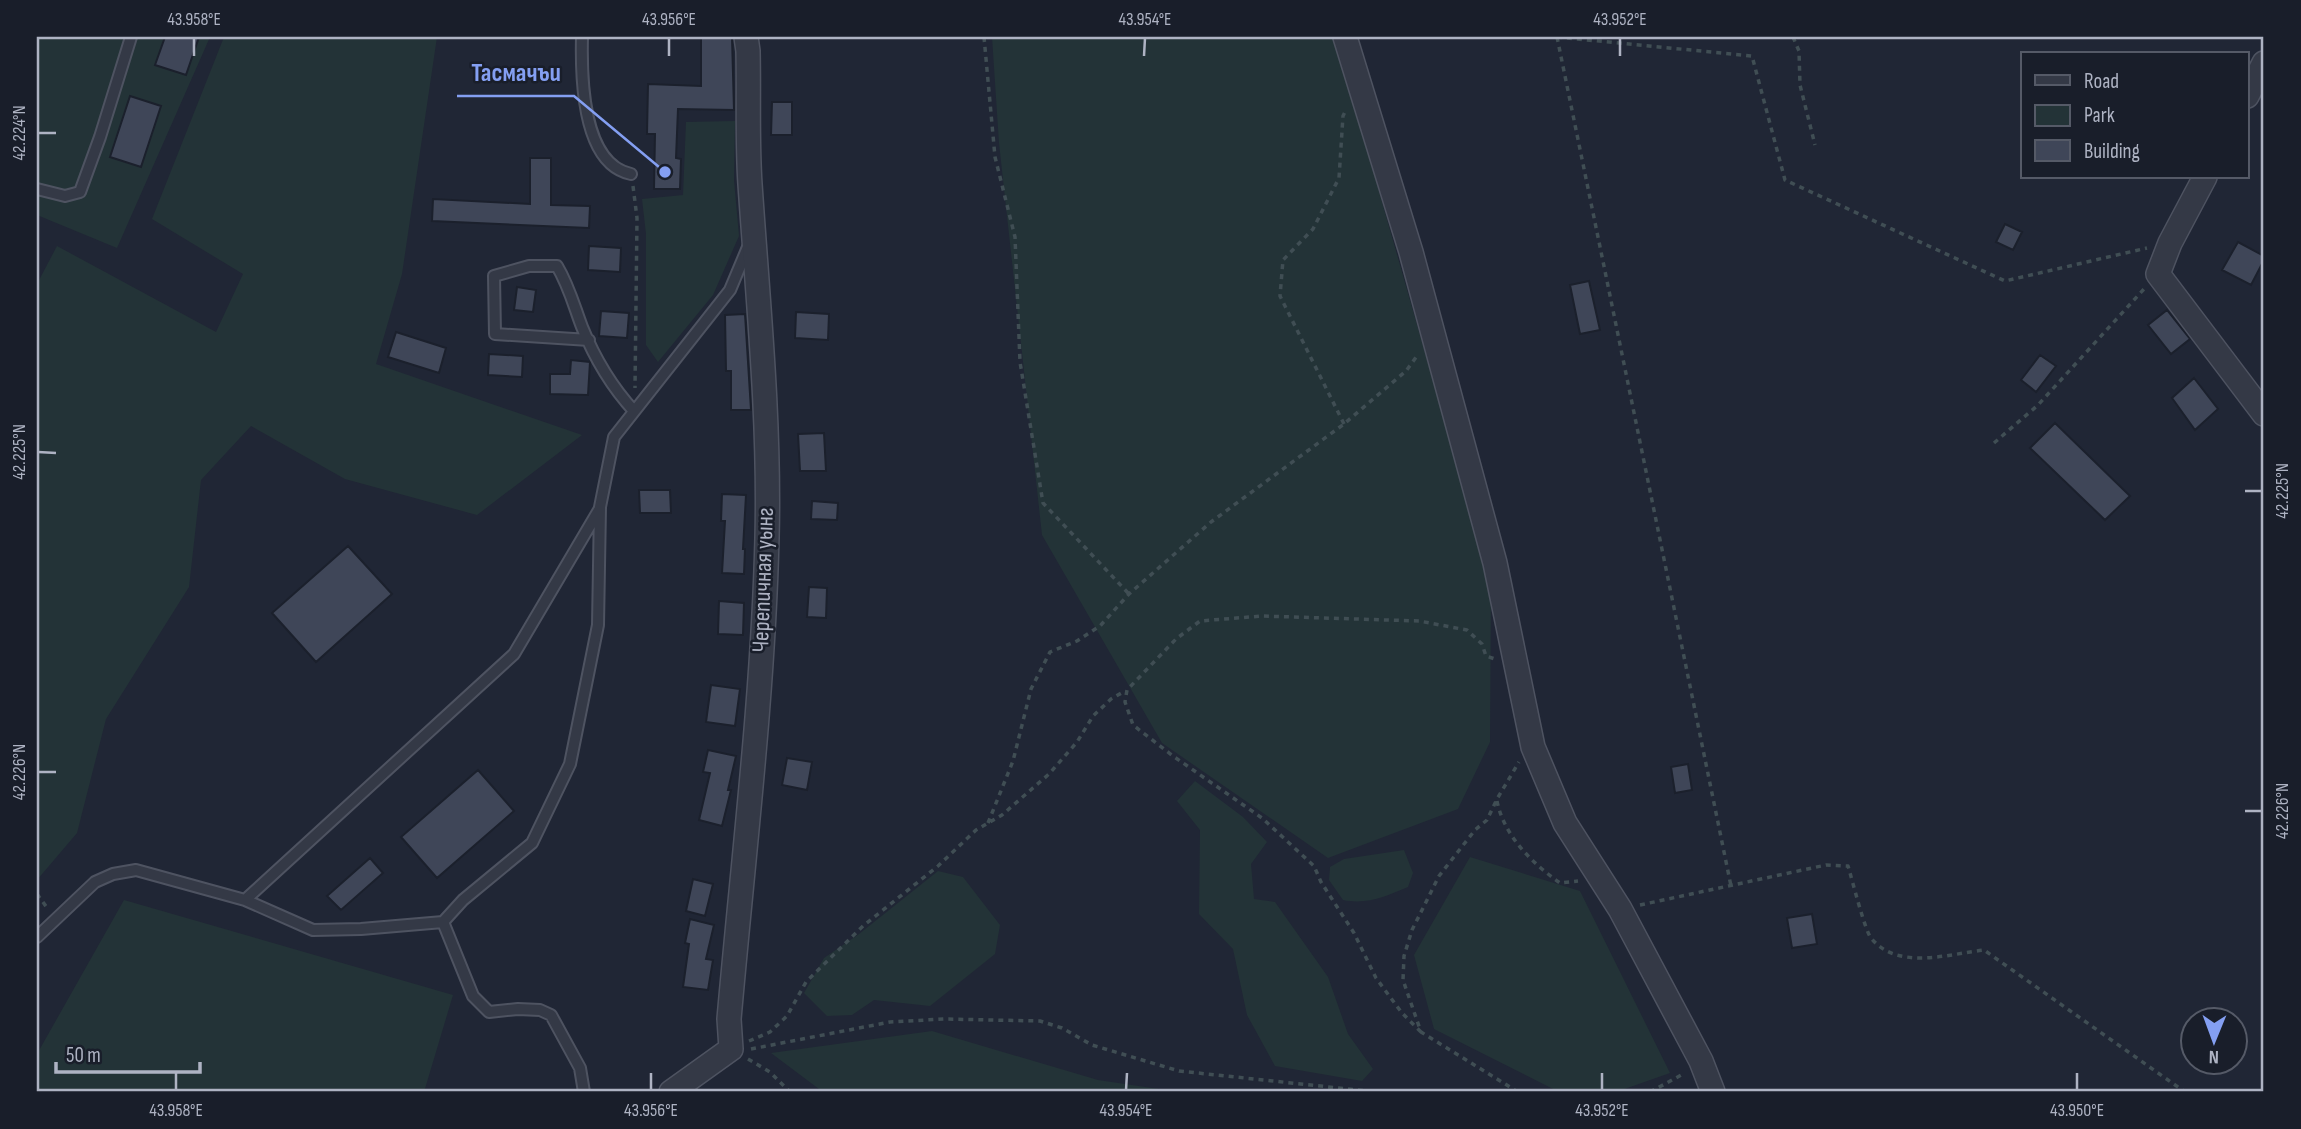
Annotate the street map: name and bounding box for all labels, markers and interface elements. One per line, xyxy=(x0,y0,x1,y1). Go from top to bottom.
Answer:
text: 43.958°E xyxy=(167,9,221,30)
text: 43.956°E xyxy=(642,9,696,30)
text: 43.954°E xyxy=(1119,9,1172,30)
text: 43.952°E xyxy=(1593,9,1647,30)
callout: Тасмачъи xyxy=(457,49,574,96)
legend xyxy=(2021,52,2248,178)
text: Тасмачъи xyxy=(471,58,561,89)
text: Road xyxy=(2084,69,2119,94)
text: Park xyxy=(2084,103,2115,128)
text: 42.224°N xyxy=(9,105,30,161)
text: Building xyxy=(2084,139,2140,164)
text: 42.225°N xyxy=(9,424,30,480)
text: 42.225°N xyxy=(2272,463,2293,519)
street label: Черепичная уынг xyxy=(746,507,780,653)
text: 42.226°N xyxy=(9,744,30,800)
text: 42.226°N xyxy=(2272,783,2293,839)
north arrow xyxy=(2178,1006,2248,1076)
scale bar xyxy=(56,1031,200,1075)
text: 50 m xyxy=(66,1043,101,1068)
text: N xyxy=(2208,1045,2219,1068)
text: 43.958°E xyxy=(149,1100,203,1121)
text: 43.956°E xyxy=(624,1100,678,1121)
text: 43.954°E xyxy=(1100,1100,1153,1121)
text: 43.952°E xyxy=(1575,1100,1629,1121)
text: 43.950°E xyxy=(2050,1100,2104,1121)

